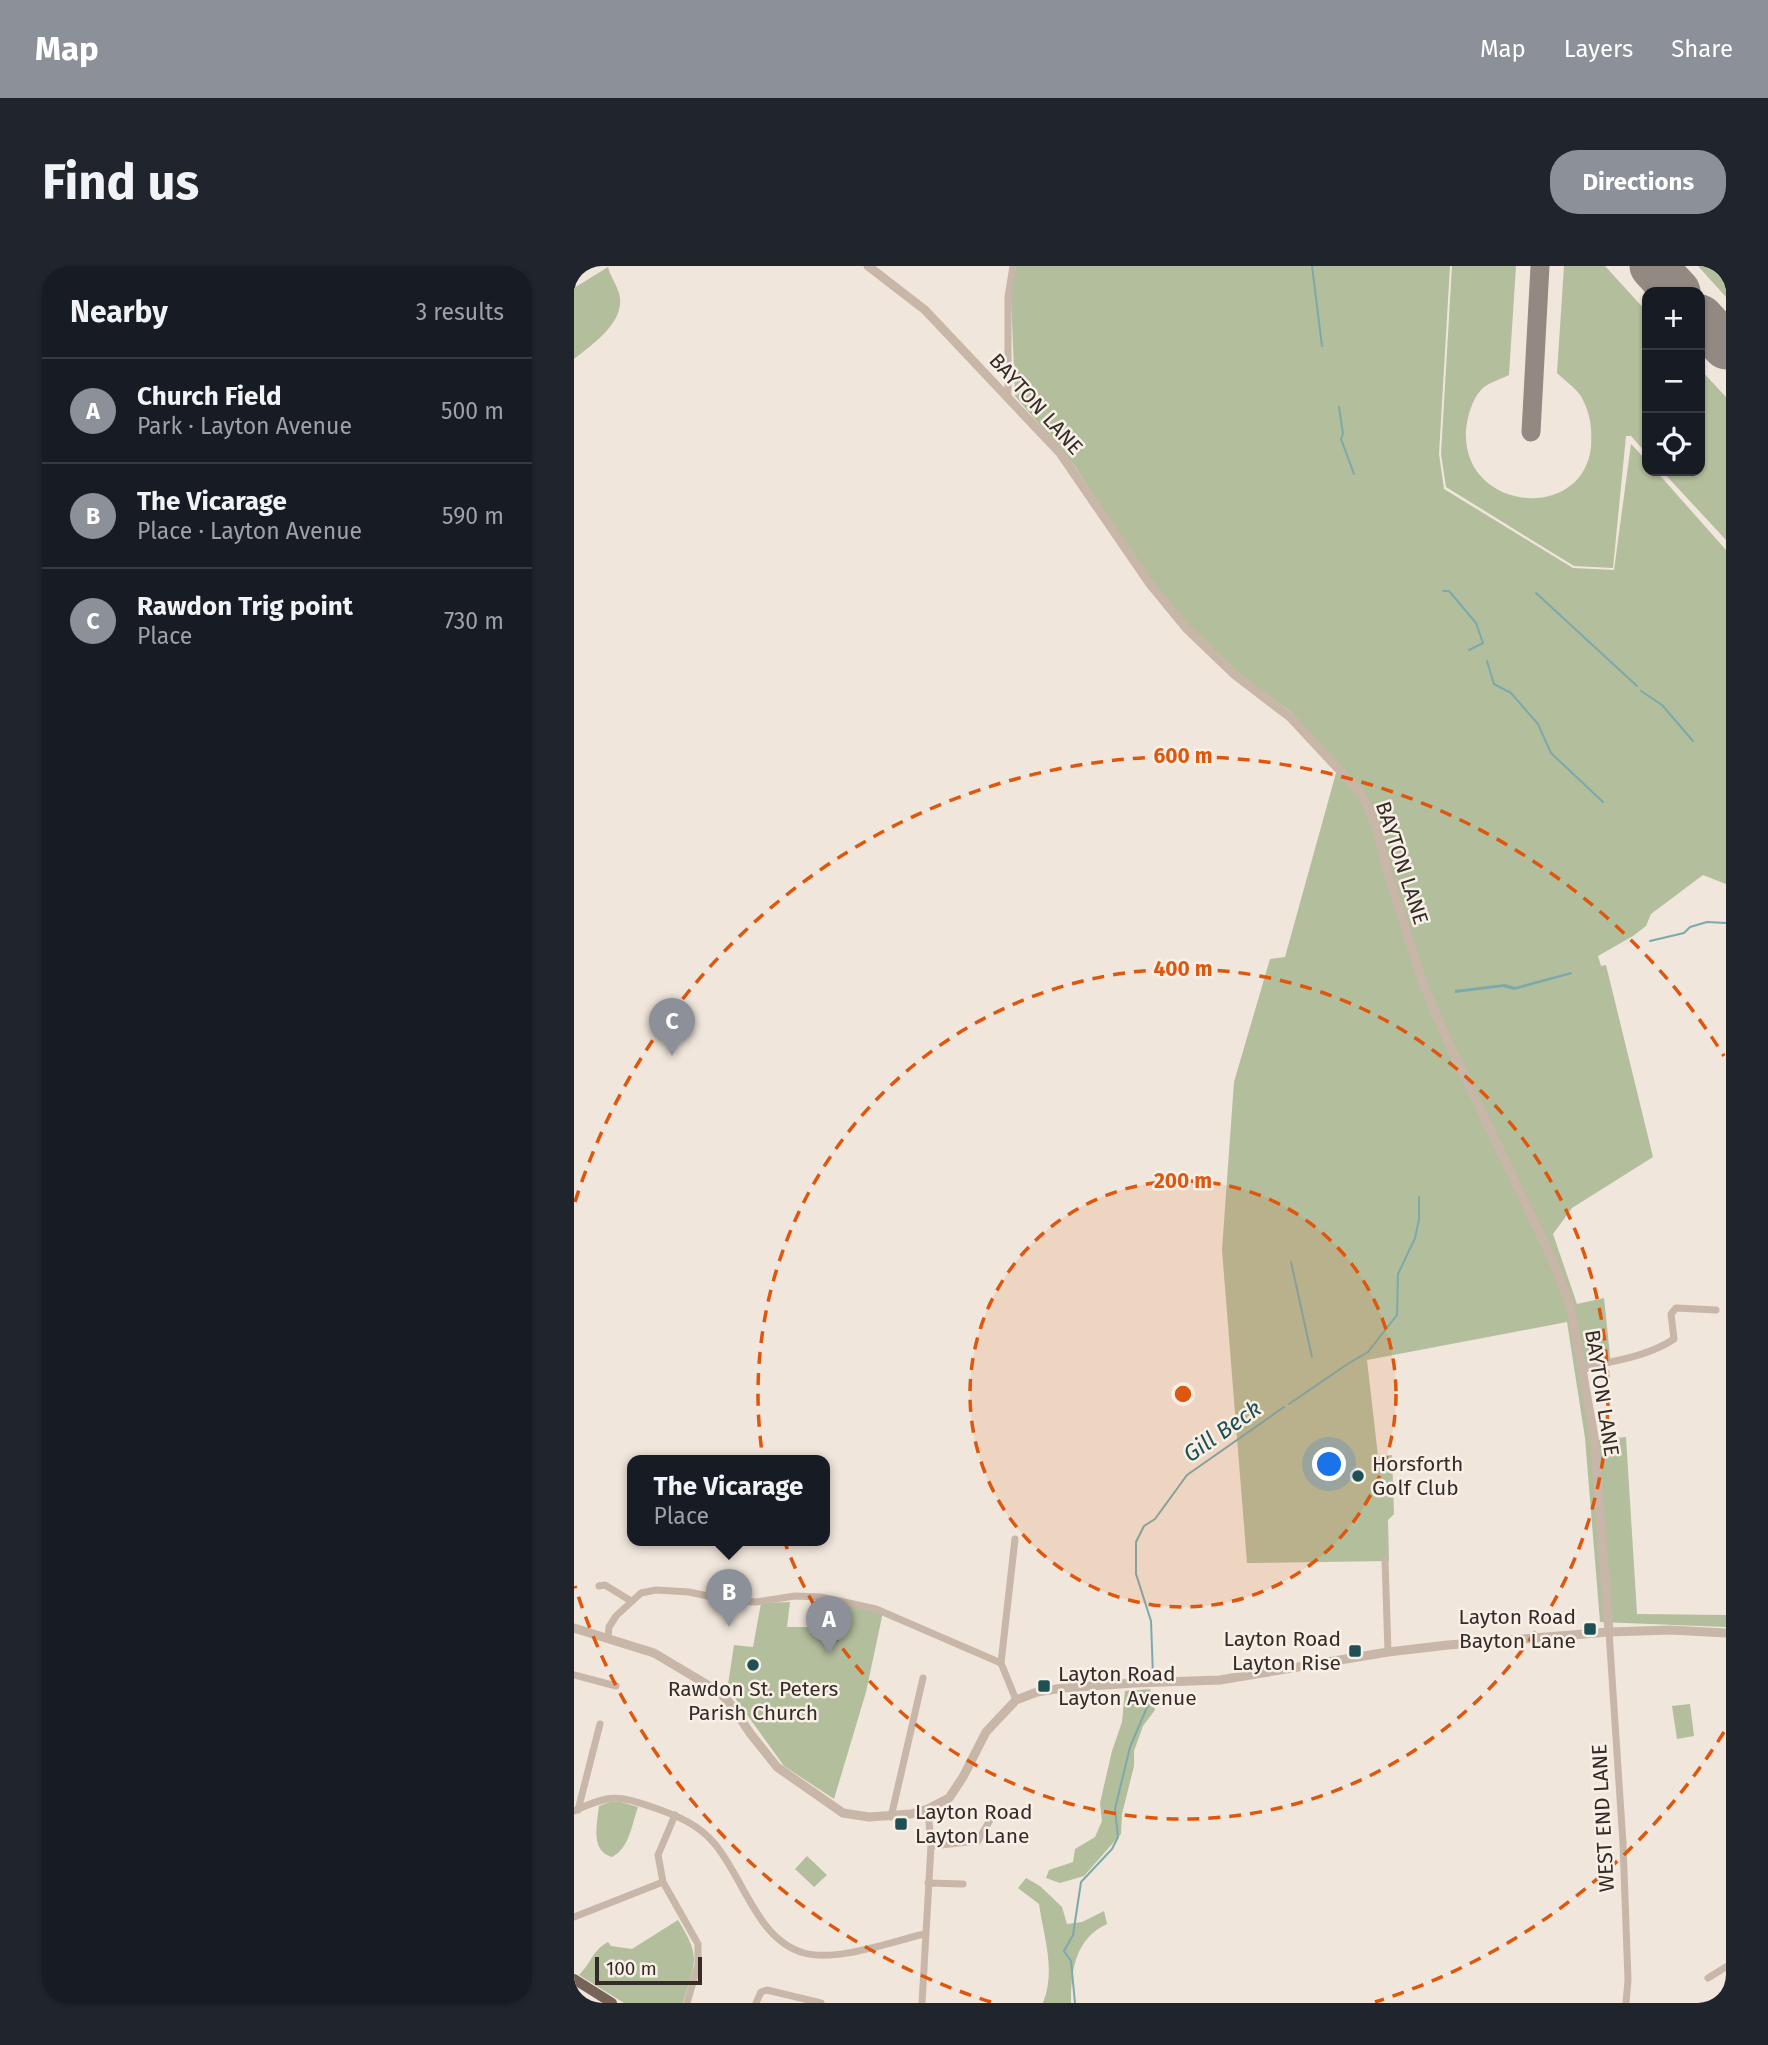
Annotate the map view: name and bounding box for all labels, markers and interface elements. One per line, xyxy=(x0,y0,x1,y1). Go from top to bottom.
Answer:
text: Map xyxy=(35,29,99,69)
text: Map xyxy=(1480,35,1526,63)
text: Layers xyxy=(1564,35,1633,63)
text: Share xyxy=(1671,35,1733,63)
button: Directions xyxy=(1550,150,1726,214)
text: Find us xyxy=(42,153,199,212)
map controls xyxy=(1642,287,1705,476)
button: + xyxy=(1642,287,1705,350)
text: Nearby xyxy=(70,294,168,330)
text: 3 results xyxy=(416,298,504,326)
street label: BAYTON LANE xyxy=(984,348,1088,460)
button: − xyxy=(1642,350,1705,413)
text: Church Field xyxy=(137,381,282,412)
text: A xyxy=(86,397,100,425)
text: 500 m xyxy=(441,397,504,425)
text: Park · Layton Avenue xyxy=(137,412,352,440)
button: locate xyxy=(1642,413,1705,476)
text: The Vicarage xyxy=(137,486,287,517)
text: B xyxy=(86,502,100,530)
text: 590 m xyxy=(442,502,504,530)
text: Place · Layton Avenue xyxy=(137,517,362,545)
text: Rawdon Trig point xyxy=(137,591,353,622)
text: C xyxy=(86,607,100,635)
text: 730 m xyxy=(444,607,504,635)
text: Place xyxy=(137,622,192,650)
text: 600 m xyxy=(1153,743,1213,769)
street label: BAYTON LANE xyxy=(1370,798,1434,928)
text: 400 m xyxy=(1153,956,1213,982)
pin: C xyxy=(649,998,695,1056)
text: 200 m xyxy=(1154,1168,1212,1194)
street label: BAYTON LANE xyxy=(1579,1328,1625,1458)
centre of rings xyxy=(1171,1382,1195,1406)
water label: Gill Beck xyxy=(1178,1394,1266,1468)
your location xyxy=(1312,1447,1346,1481)
place label: Horsforth Golf Club xyxy=(1372,1451,1463,1501)
popup xyxy=(627,1455,830,1546)
marker: Horsforth Golf Club xyxy=(1350,1468,1366,1484)
text: The Vicarage xyxy=(654,1471,803,1502)
text: Place xyxy=(654,1502,709,1530)
pin: B xyxy=(706,1569,752,1627)
pin: A xyxy=(806,1596,852,1654)
place label: Layton Road Bayton Lane xyxy=(1458,1604,1576,1654)
marker: Layton Road Bayton Lane xyxy=(1582,1621,1598,1637)
place label: Layton Road Layton Rise xyxy=(1223,1626,1341,1676)
marker: Layton Road Layton Rise xyxy=(1347,1643,1363,1659)
marker: Rawdon St. Peters Parish Church xyxy=(745,1657,761,1673)
place label: Layton Road Layton Avenue xyxy=(1058,1661,1197,1711)
place label: Rawdon St. Peters Parish Church xyxy=(668,1676,838,1726)
marker: Layton Road Layton Avenue xyxy=(1036,1678,1052,1694)
street label: WEST END LANE xyxy=(1586,1743,1620,1893)
place label: Layton Road Layton Lane xyxy=(915,1799,1033,1849)
marker: Layton Road Layton Lane xyxy=(893,1816,909,1832)
scale bar xyxy=(595,1954,702,1986)
text: 100 m xyxy=(606,1957,657,1980)

